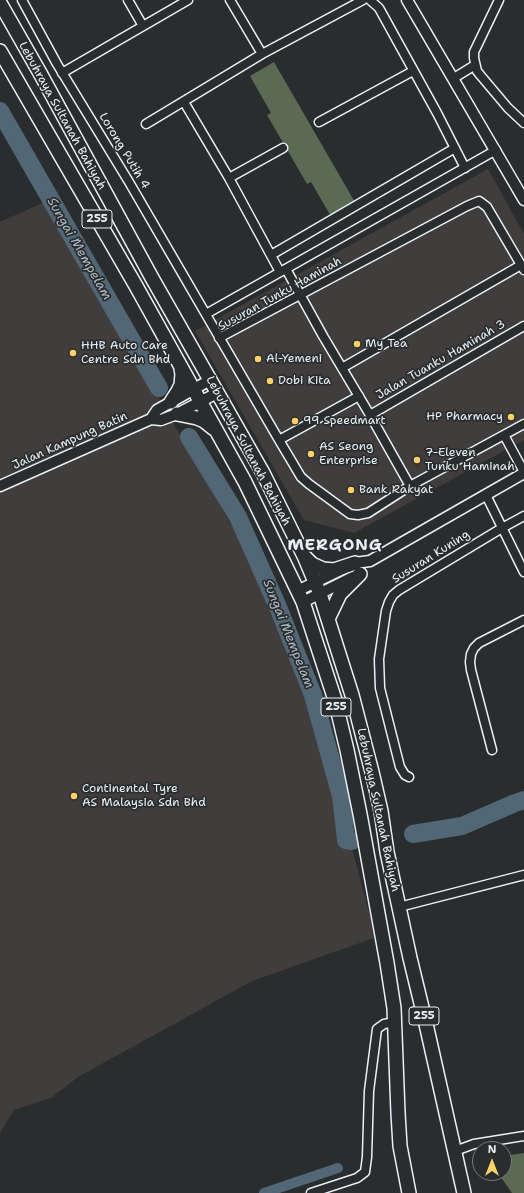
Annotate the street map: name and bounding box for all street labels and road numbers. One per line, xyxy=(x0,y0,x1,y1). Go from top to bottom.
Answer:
street label: Lebuhraya Sultanah Bahiyah xyxy=(15,39,109,193)
street label: Lorong Putih 4 xyxy=(96,110,152,192)
road number: 255 xyxy=(82,210,112,228)
street label: Susuran Tunku Haminah xyxy=(216,254,344,334)
street label: Jalan Tuanku Haminah 3 xyxy=(374,317,508,403)
street label: Lebuhraya Sultanah Bahiyah xyxy=(202,374,294,528)
street label: Jalan Kampung Batin xyxy=(10,409,130,473)
street label: Susuran Kuning xyxy=(390,527,472,587)
road number: 255 xyxy=(321,698,351,716)
street label: Lebuhraya Sultanah Bahiyah xyxy=(354,727,402,893)
road number: 255 xyxy=(409,1007,439,1025)

